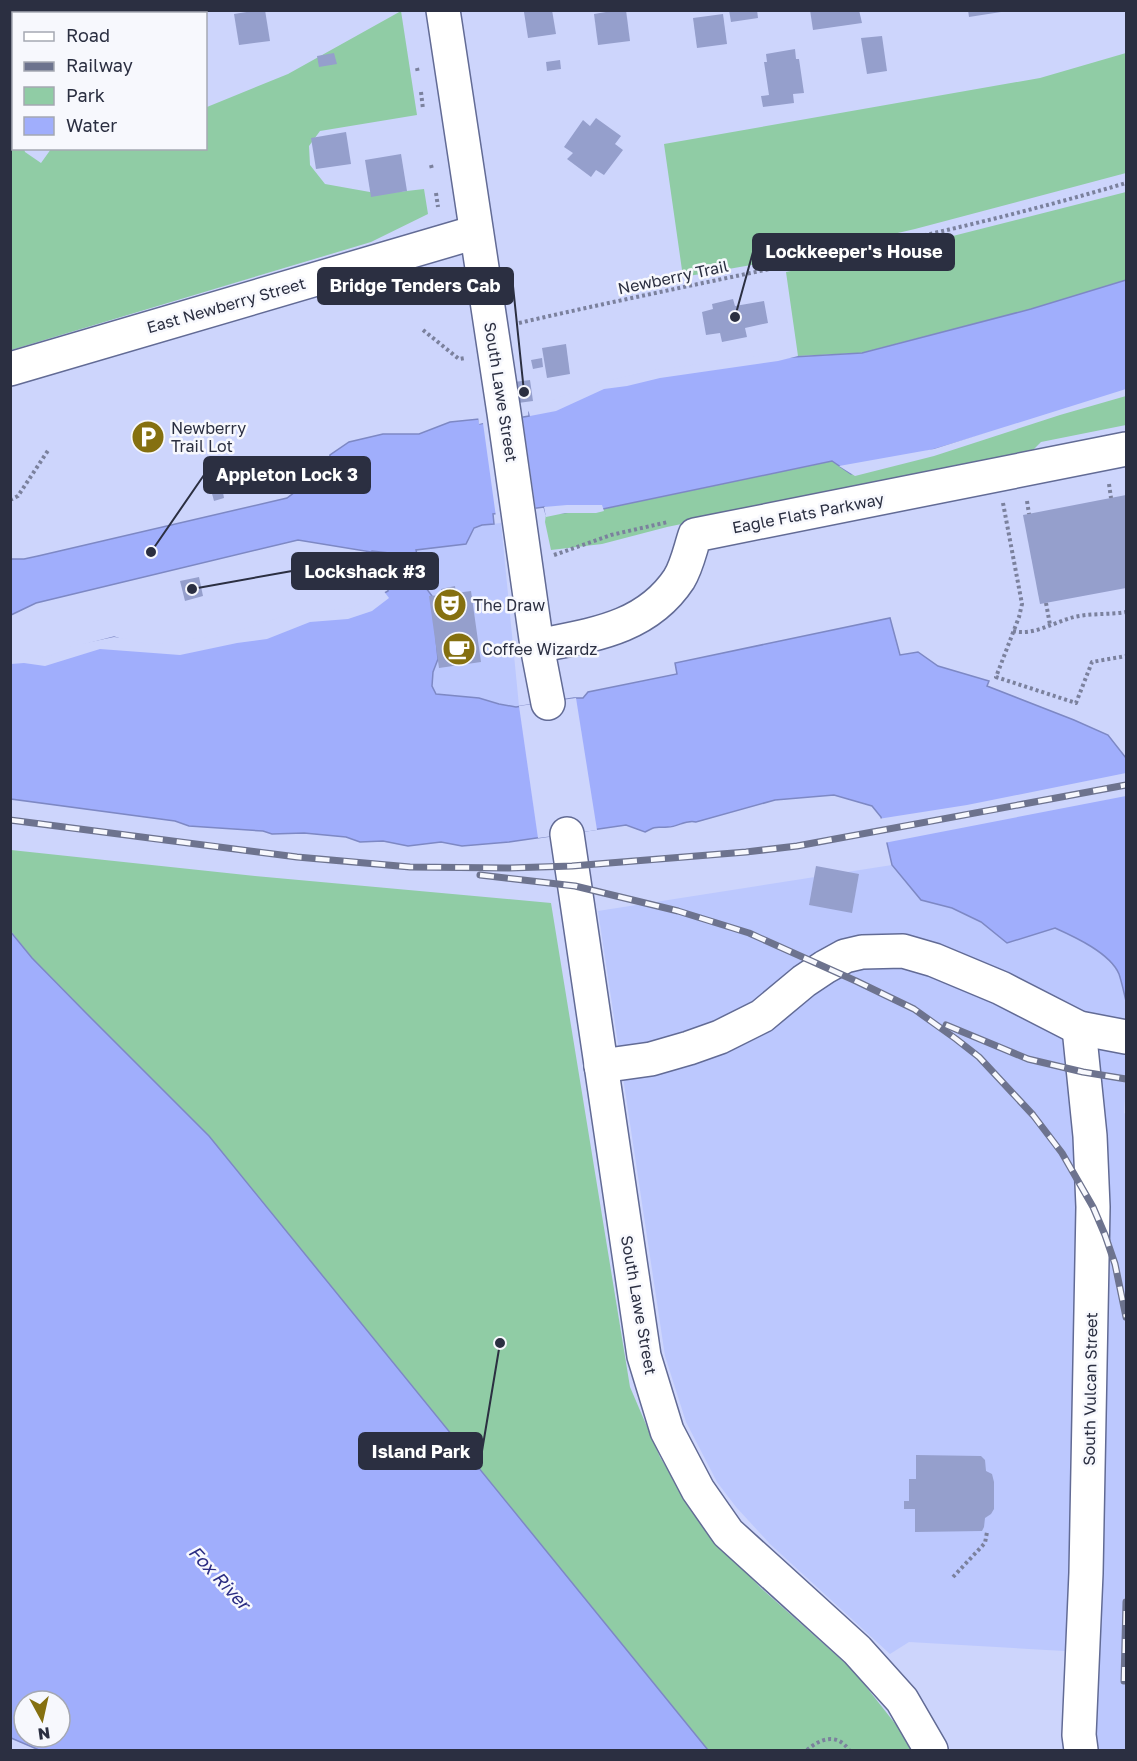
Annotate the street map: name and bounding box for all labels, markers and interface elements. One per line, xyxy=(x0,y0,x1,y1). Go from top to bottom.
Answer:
legend xyxy=(12,12,207,150)
text: Road xyxy=(66,24,110,46)
text: Railway xyxy=(66,54,133,76)
text: Park xyxy=(66,84,105,106)
text: Water xyxy=(66,114,117,136)
callout: Lockkeeper's House xyxy=(753,234,954,270)
text: Lockkeeper's House xyxy=(765,240,943,262)
street label: Newberry Trail xyxy=(616,256,730,298)
callout: Bridge Tenders Cab xyxy=(318,268,513,304)
street label: East Newberry Street xyxy=(144,273,308,337)
text: Bridge Tenders Cab xyxy=(329,274,501,296)
street label: South Lawe Street xyxy=(480,321,522,463)
place label: Newberry Trail Lot xyxy=(171,418,246,456)
parking icon: Newberry Trail Lot xyxy=(130,419,166,455)
callout: Appleton Lock 3 xyxy=(204,457,370,493)
text: Appleton Lock 3 xyxy=(216,463,358,485)
street label: Eagle Flats Parkway xyxy=(730,488,886,538)
callout: Lockshack #3 xyxy=(292,553,438,589)
text: Lockshack #3 xyxy=(304,560,426,582)
theatre icon: The Draw xyxy=(432,587,468,623)
place label: The Draw xyxy=(473,595,545,615)
cafe icon: Coffee Wizardz xyxy=(441,631,477,667)
place label: Coffee Wizardz xyxy=(482,639,598,659)
street label: South Lawe Street xyxy=(617,1234,661,1376)
street label: South Vulcan Street xyxy=(1079,1312,1101,1466)
callout: Island Park xyxy=(359,1433,482,1469)
text: Island Park xyxy=(372,1440,471,1462)
water label: Fox River xyxy=(185,1541,257,1616)
north arrow xyxy=(12,1689,72,1749)
text: N xyxy=(37,1723,52,1745)

